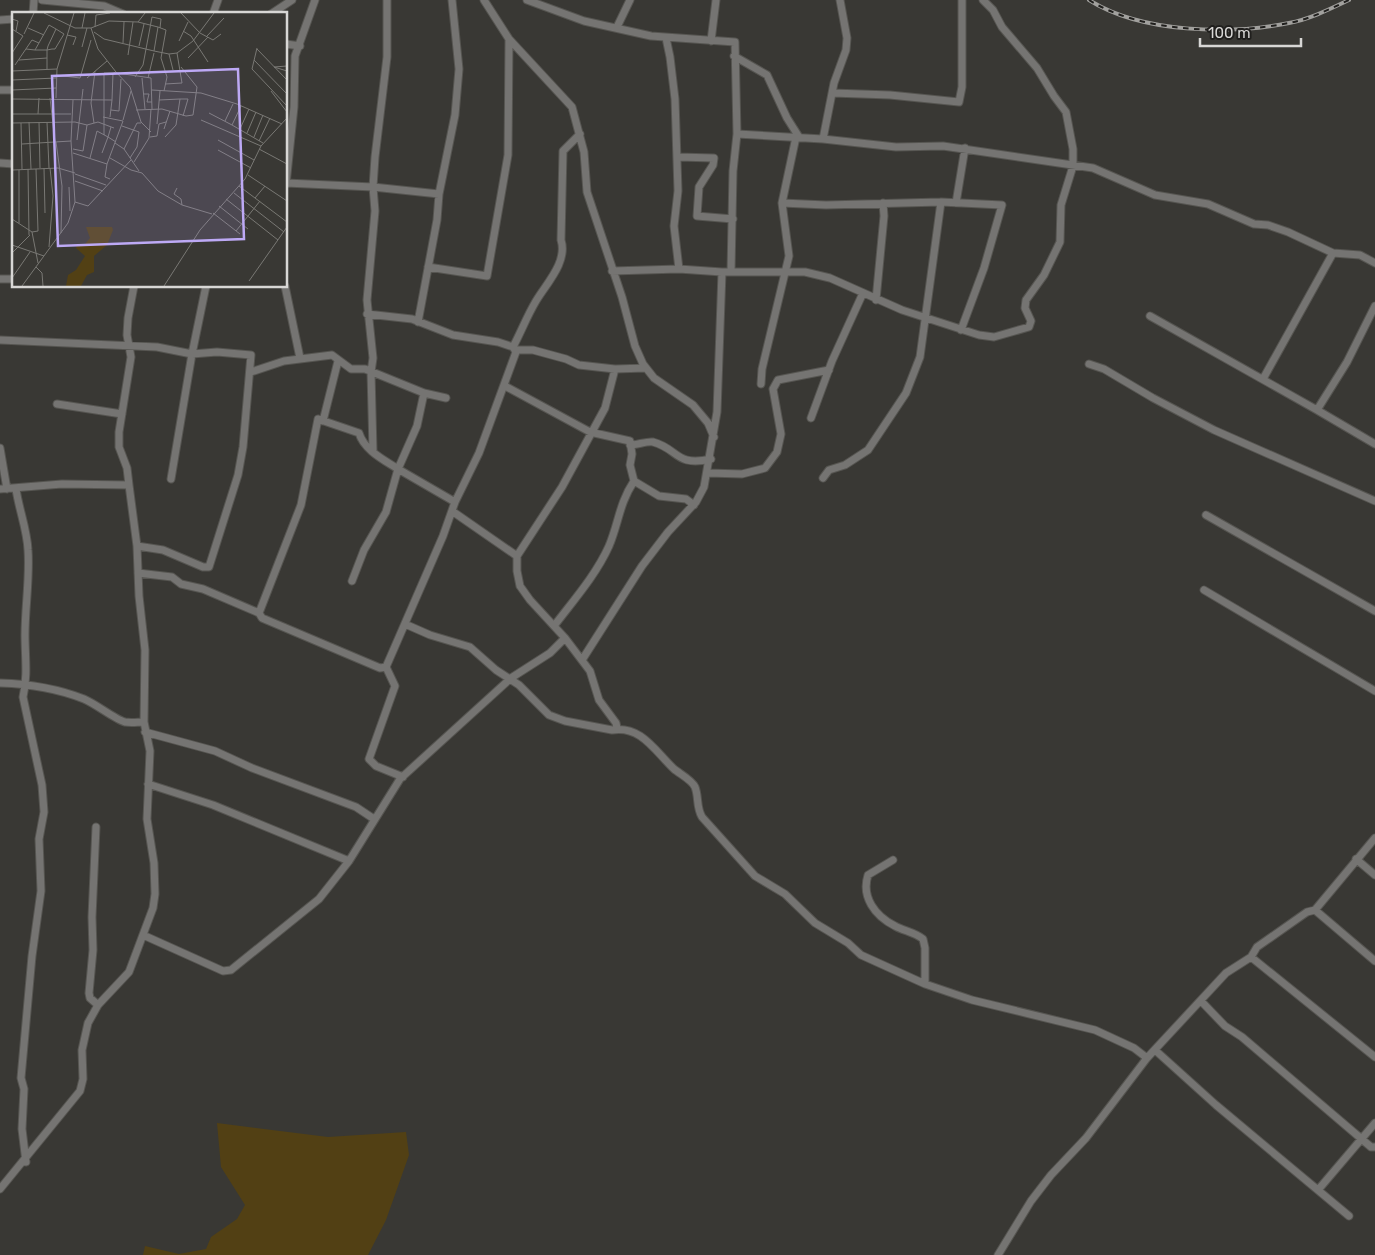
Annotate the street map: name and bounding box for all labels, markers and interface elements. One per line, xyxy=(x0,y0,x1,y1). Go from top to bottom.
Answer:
inset map xyxy=(12,12,288,288)
scale bar xyxy=(1200,15,1301,47)
text: 100 m xyxy=(1208,24,1250,42)

